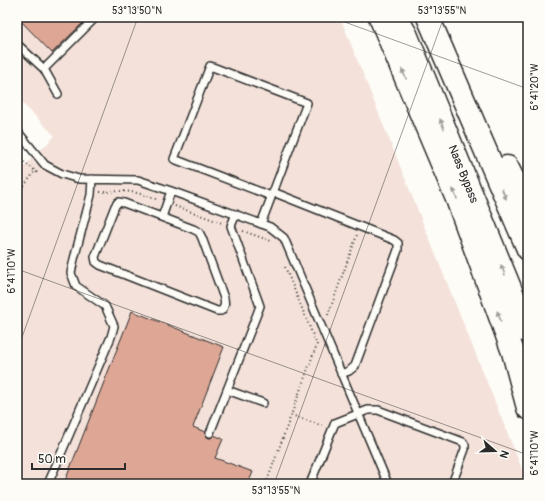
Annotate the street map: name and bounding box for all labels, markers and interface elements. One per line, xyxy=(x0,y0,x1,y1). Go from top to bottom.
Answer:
text: 53°13'50"N xyxy=(112,5,162,17)
text: 53°13'55"N xyxy=(418,5,466,17)
text: 6°41'20"W xyxy=(529,63,541,110)
one-way arrow xyxy=(401,67,407,79)
one-way arrow xyxy=(439,117,445,129)
street label: Naas Bypass xyxy=(445,143,482,206)
one-way arrow xyxy=(451,187,457,199)
one-way arrow xyxy=(501,189,507,200)
text: 6°41'10"W xyxy=(6,248,18,294)
one-way arrow xyxy=(499,263,505,275)
one-way arrow xyxy=(496,309,502,321)
text: 6°41'10"W xyxy=(529,430,541,476)
north arrow xyxy=(475,431,515,471)
scale bar xyxy=(32,445,125,471)
text: N xyxy=(496,449,511,460)
text: 50 m xyxy=(38,452,66,467)
text: 53°13'55"N xyxy=(252,485,300,497)

